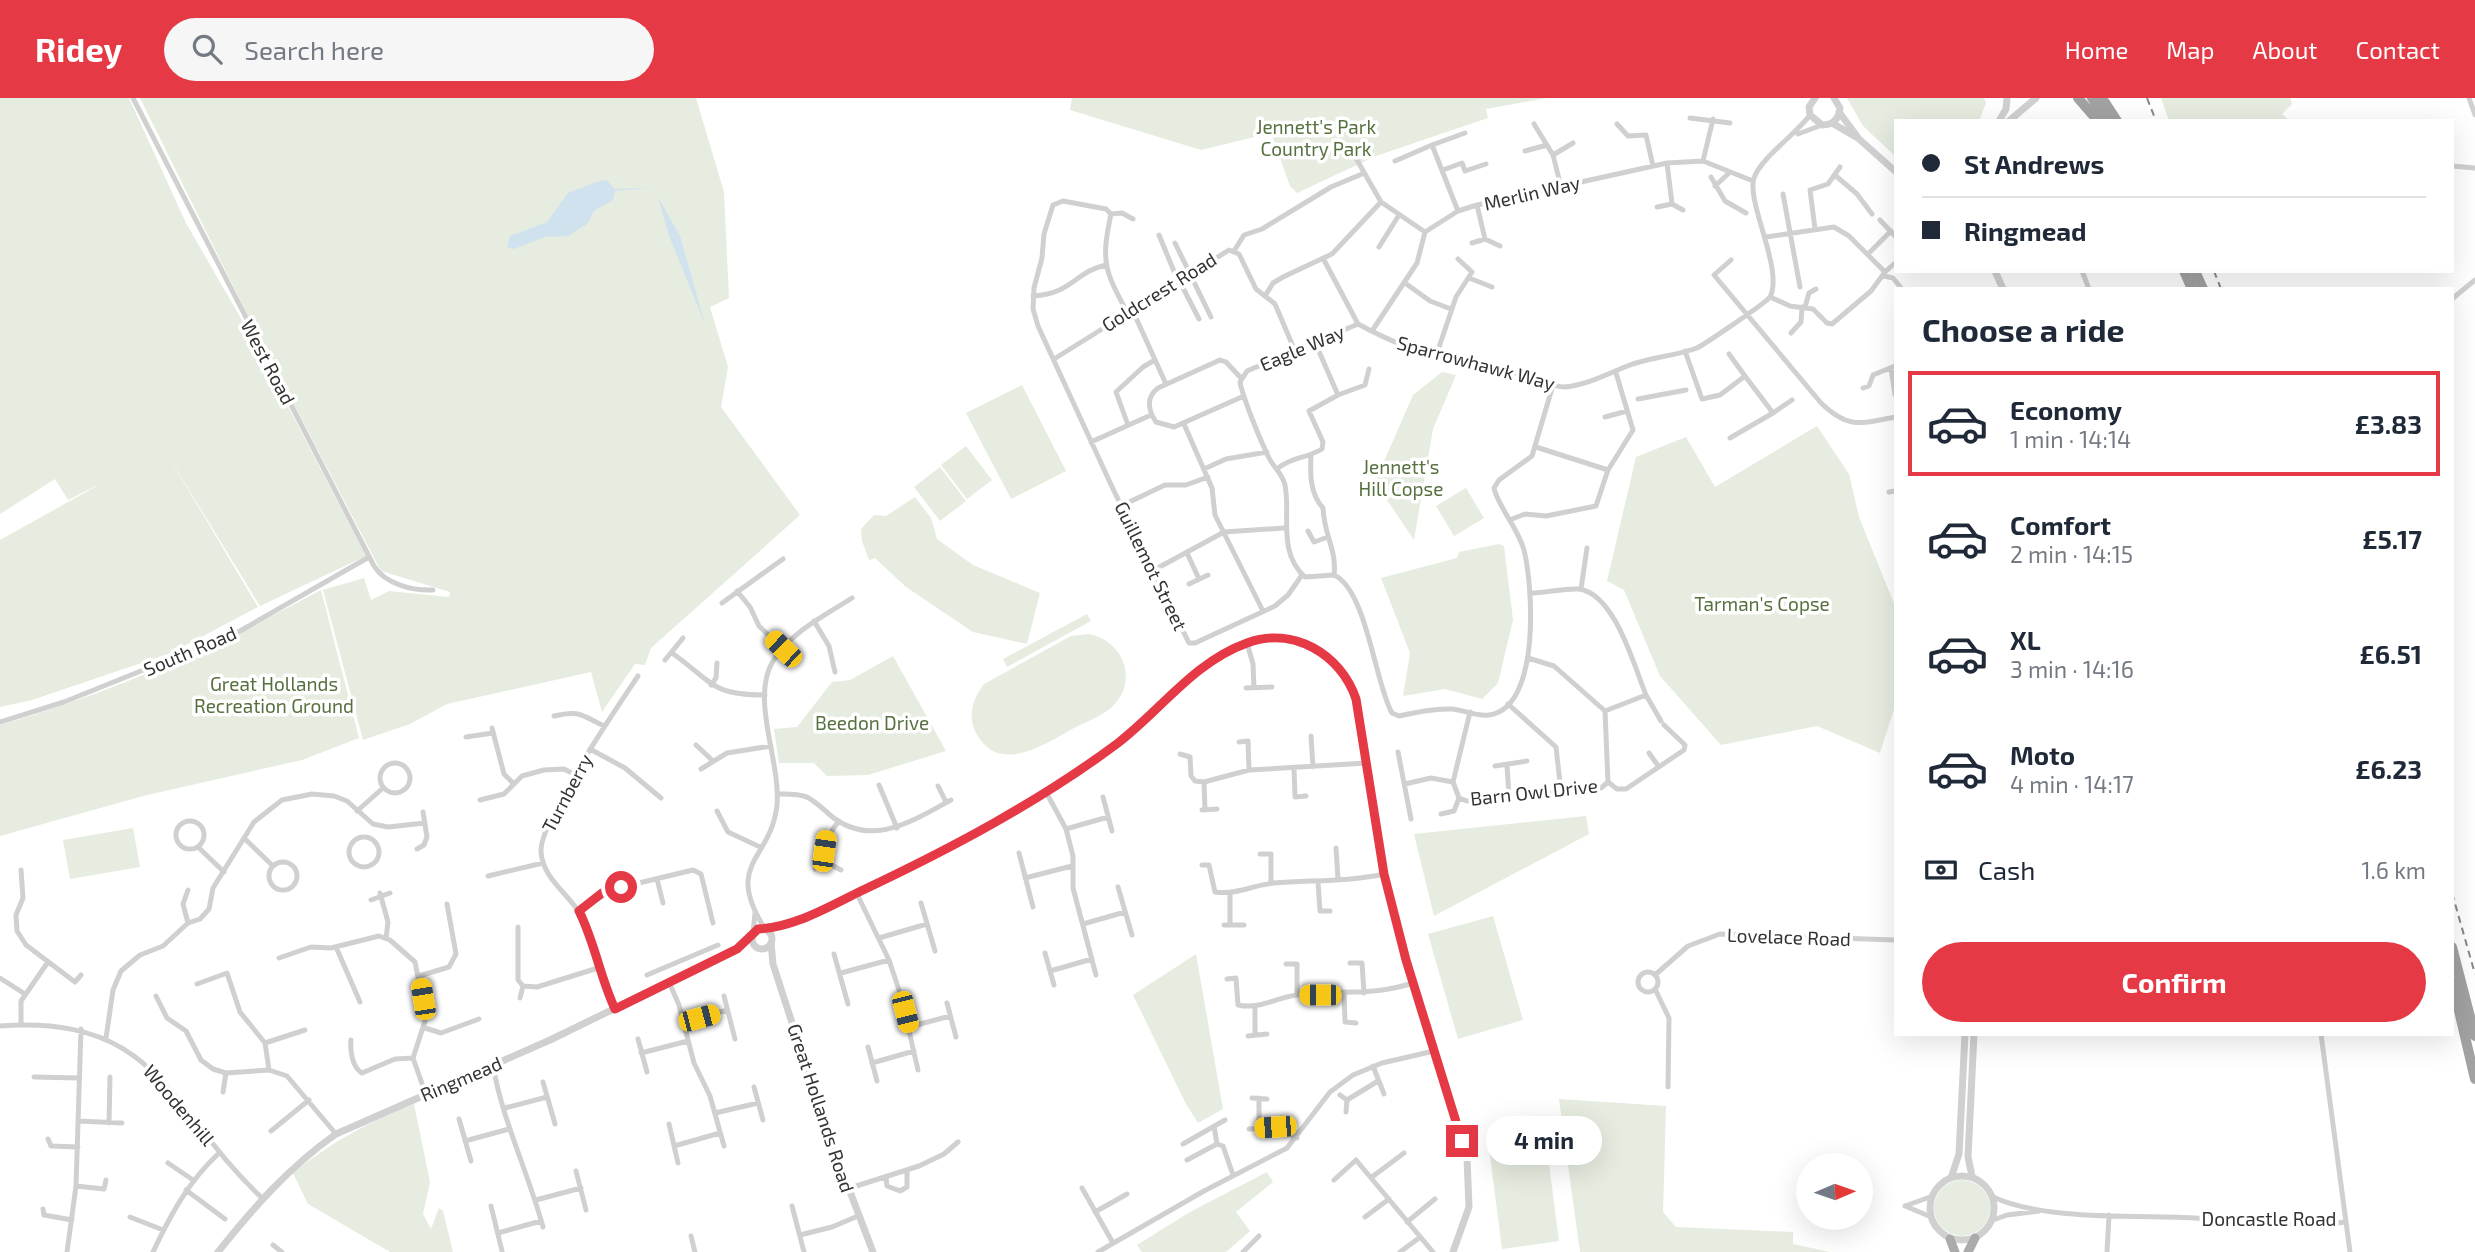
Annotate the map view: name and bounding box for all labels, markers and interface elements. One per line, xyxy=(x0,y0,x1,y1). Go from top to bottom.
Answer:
search box xyxy=(164,18,654,81)
text: Ridey xyxy=(35,29,122,69)
icon: search xyxy=(188,30,226,68)
text: Search here xyxy=(244,34,384,65)
text: Home xyxy=(2065,35,2128,64)
text: Map xyxy=(2166,35,2214,64)
text: About xyxy=(2252,35,2318,64)
text: Contact xyxy=(2356,35,2440,64)
park label: Jennett's Park Country Park xyxy=(1256,115,1376,160)
text: St Andrews xyxy=(1964,148,2104,179)
street label: Merlin Way xyxy=(1481,170,1582,215)
text: Ringmead xyxy=(1964,215,2087,246)
street label: Goldcrest Road xyxy=(1097,247,1220,336)
text: Choose a ride xyxy=(1922,310,2125,348)
street label: West Road xyxy=(237,315,300,408)
street label: Eagle Way xyxy=(1256,319,1348,376)
street label: Sparrowhawk Way xyxy=(1395,330,1558,395)
icon: car xyxy=(1926,392,1989,455)
text: Economy xyxy=(2010,394,2122,425)
text: £3.83 xyxy=(2355,408,2422,439)
text: 1 min · 14:14 xyxy=(2010,425,2131,453)
park label: Jennett's Hill Copse xyxy=(1359,455,1443,500)
street label: Guillemot Street xyxy=(1110,498,1193,634)
icon: car xyxy=(1926,507,1989,570)
text: Comfort xyxy=(2010,509,2111,540)
text: £5.17 xyxy=(2362,523,2422,554)
text: 2 min · 14:15 xyxy=(2010,540,2133,568)
park label: Tarman's Copse xyxy=(1694,592,1830,615)
street label: South Road xyxy=(140,621,240,680)
icon: car xyxy=(1926,622,1989,685)
text: XL xyxy=(2010,624,2041,655)
car xyxy=(761,627,806,671)
text: £6.51 xyxy=(2359,638,2422,669)
text: 3 min · 14:16 xyxy=(2010,655,2134,683)
park label: Great Hollands Recreation Ground xyxy=(194,672,354,717)
park label: Beedon Drive xyxy=(815,711,929,734)
icon: car xyxy=(1926,737,1989,800)
text: Moto xyxy=(2010,739,2075,770)
street label: Turnberry xyxy=(536,750,597,836)
text: £6.23 xyxy=(2355,753,2422,784)
text: 4 min · 14:17 xyxy=(2010,770,2134,798)
street label: Barn Owl Drive xyxy=(1469,773,1599,810)
car xyxy=(811,829,838,873)
icon: cash xyxy=(1922,851,1960,889)
text: Cash xyxy=(1978,854,2035,885)
text: 1.6 km xyxy=(2361,856,2426,884)
route start xyxy=(605,871,637,903)
street label: Lovelace Road xyxy=(1727,923,1851,950)
button: Confirm xyxy=(1922,942,2426,1022)
car xyxy=(410,977,437,1021)
car xyxy=(1300,985,1342,1006)
car xyxy=(890,989,921,1035)
car xyxy=(676,1002,723,1034)
street label: Great Hollands Road xyxy=(783,1021,860,1195)
street label: Ringmead xyxy=(417,1051,505,1106)
street label: Woodenhill xyxy=(139,1060,220,1150)
car xyxy=(1254,1115,1297,1139)
callout: 4 min xyxy=(1486,1116,1602,1166)
route end xyxy=(1446,1125,1478,1157)
text: 4 min xyxy=(1514,1126,1574,1154)
north arrow xyxy=(1796,1153,1872,1230)
map controls xyxy=(1796,1153,1873,1230)
street label: Doncastle Road xyxy=(2202,1207,2336,1230)

